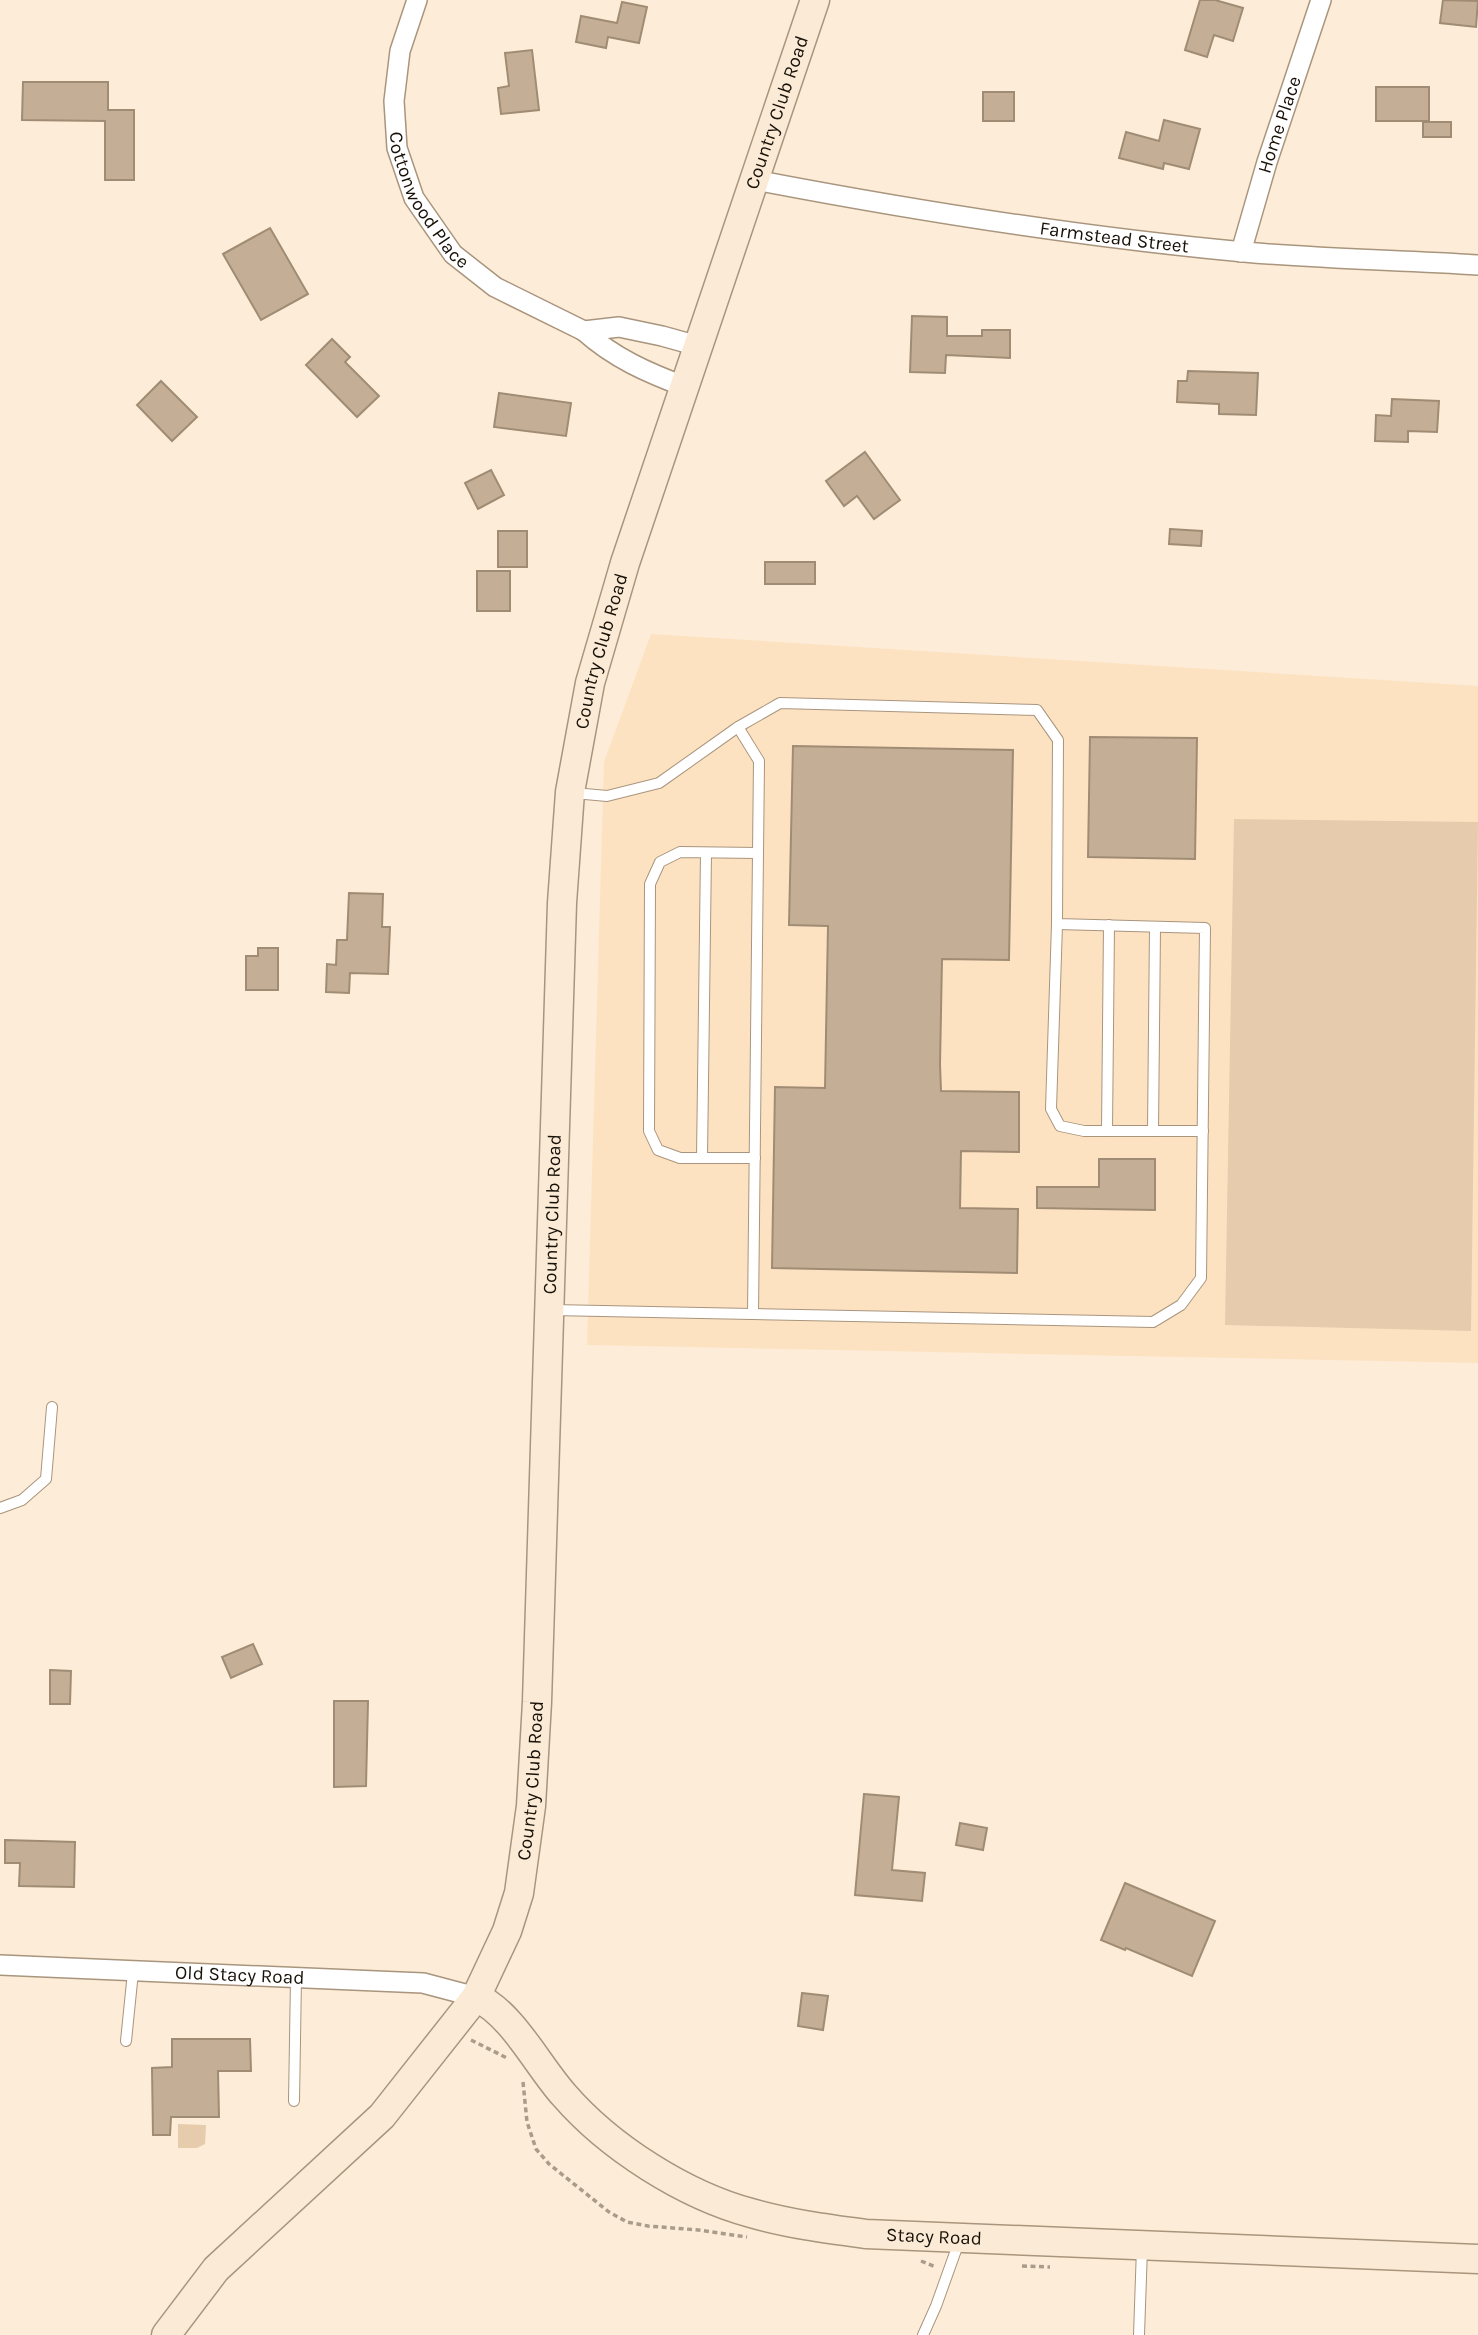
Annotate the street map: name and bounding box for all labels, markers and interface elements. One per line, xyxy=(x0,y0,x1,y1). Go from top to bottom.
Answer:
street label: Country Club Road xyxy=(741,33,813,192)
street label: Home Place xyxy=(1253,73,1306,176)
street label: Cottonwood Place xyxy=(385,131,473,273)
street label: Farmstead Street xyxy=(1038,217,1190,257)
street label: Country Club Road xyxy=(571,571,632,731)
street label: Country Club Road xyxy=(539,1134,566,1295)
street label: Country Club Road xyxy=(513,1700,548,1862)
street label: Old Stacy Road xyxy=(175,1961,305,1989)
street label: Stacy Road xyxy=(886,2224,983,2250)

